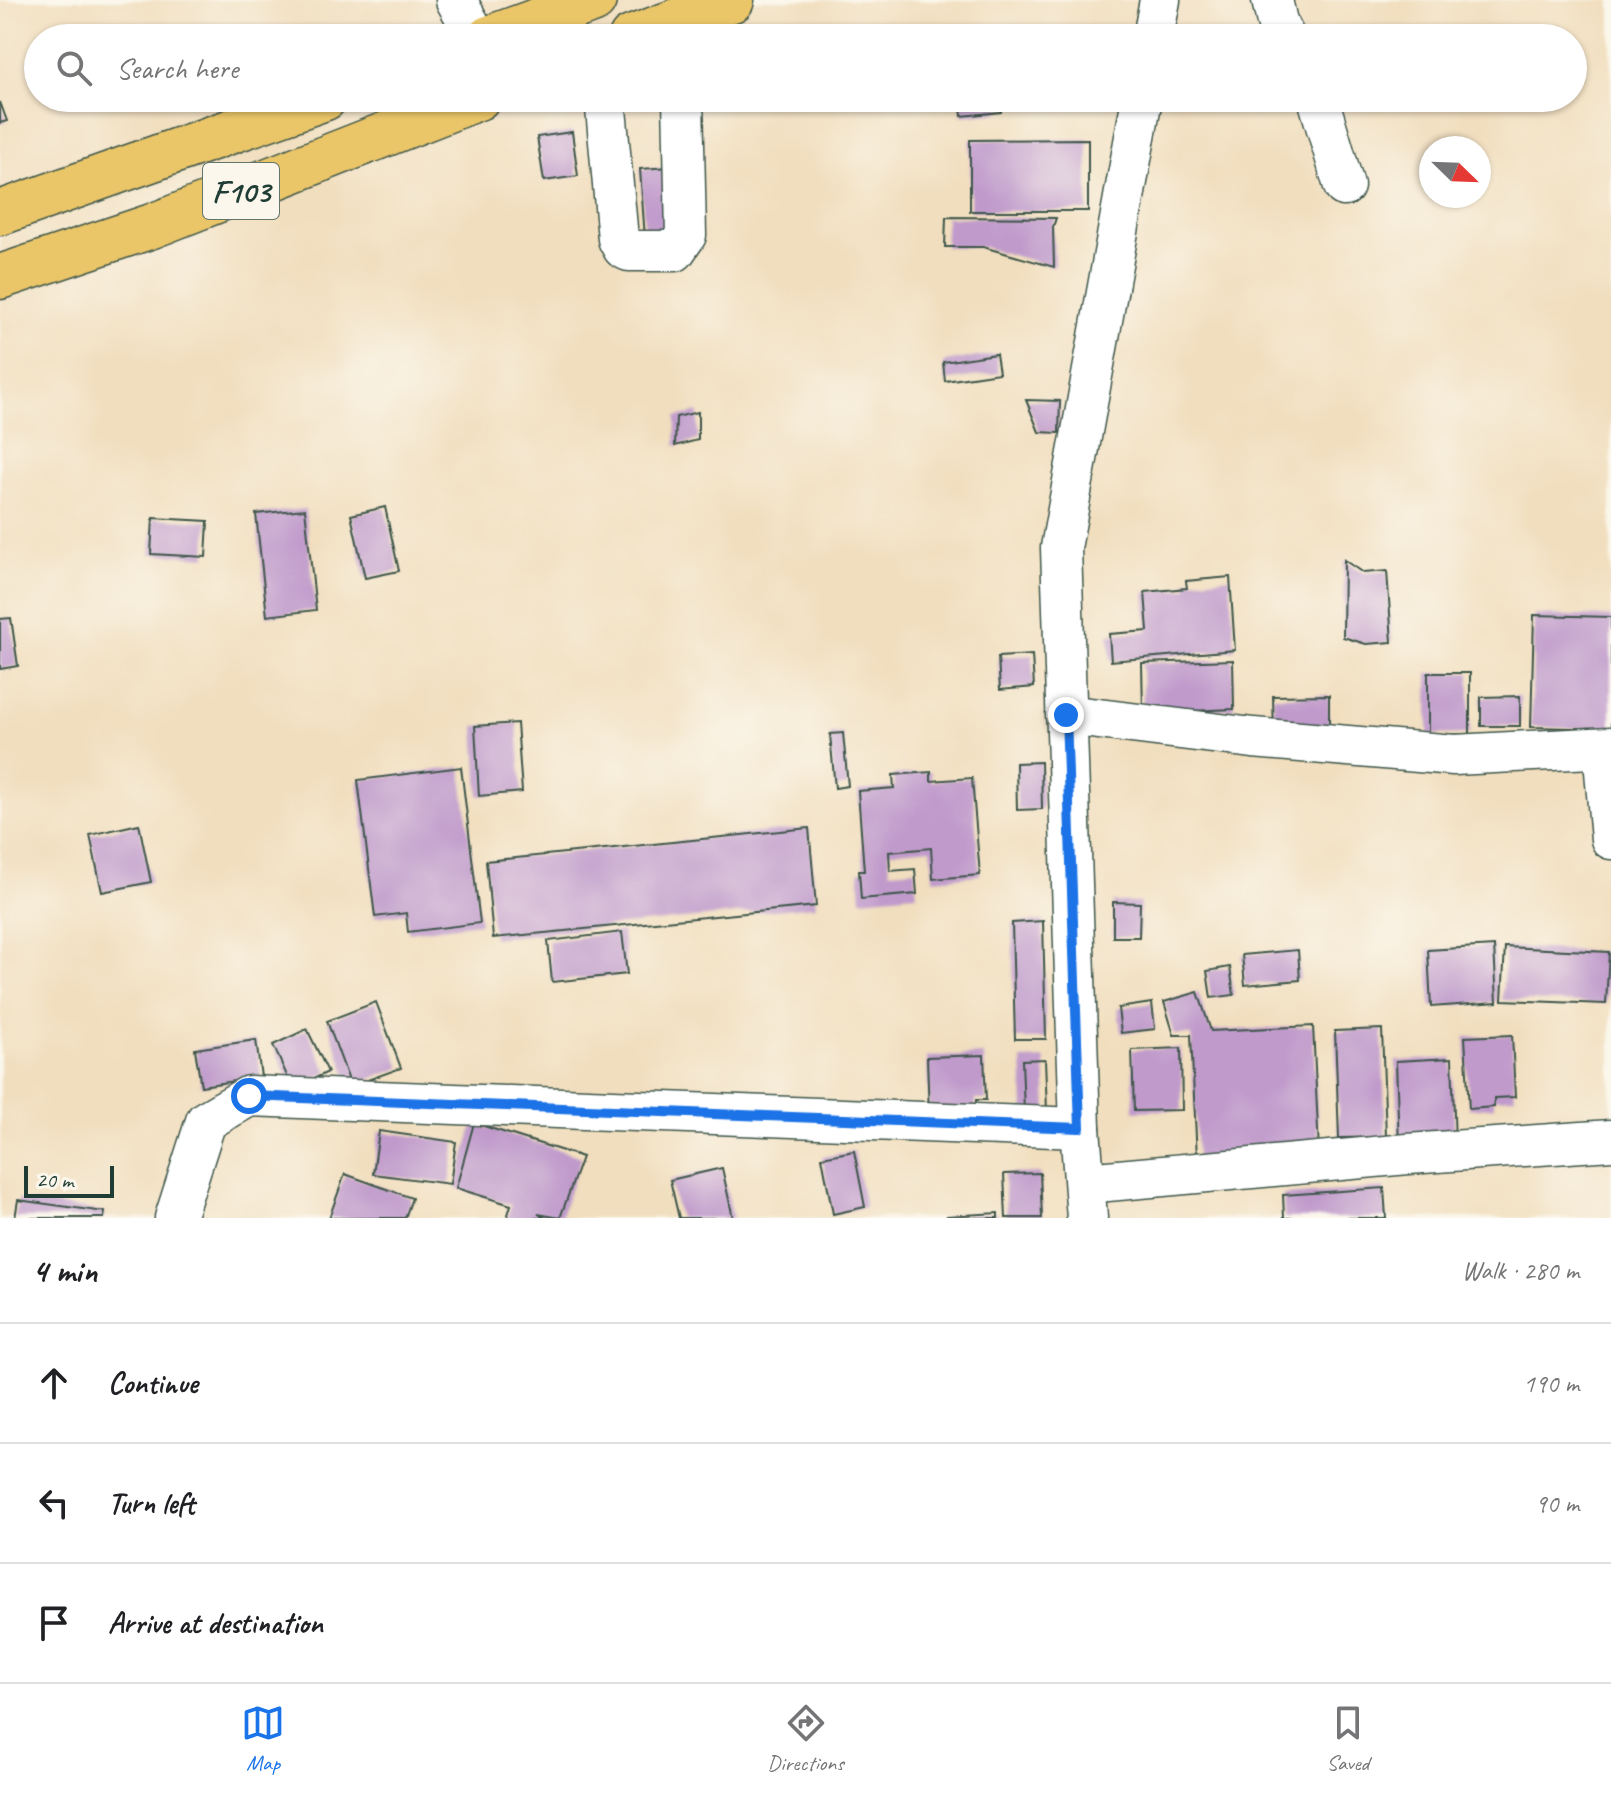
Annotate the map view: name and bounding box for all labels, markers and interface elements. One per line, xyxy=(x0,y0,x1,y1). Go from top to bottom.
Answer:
search box xyxy=(24,24,1587,112)
icon: search xyxy=(52,46,96,90)
text: Search here xyxy=(116,49,238,87)
north arrow xyxy=(1419,136,1491,208)
road number: F103 xyxy=(203,163,279,219)
route end xyxy=(1048,697,1084,733)
route start xyxy=(231,1078,267,1114)
scale bar xyxy=(24,1162,114,1198)
text: 20 m xyxy=(36,1166,73,1194)
text: 4 min xyxy=(32,1249,97,1292)
text: Walk · 280 m xyxy=(1462,1254,1579,1287)
icon: ahead xyxy=(32,1361,76,1405)
text: Continue xyxy=(108,1364,198,1402)
text: 190 m xyxy=(1523,1367,1579,1400)
icon: left xyxy=(32,1481,76,1525)
text: Turn left xyxy=(108,1484,195,1522)
text: 90 m xyxy=(1535,1487,1579,1520)
icon: arrive xyxy=(32,1601,76,1645)
text: Arrive at destination xyxy=(108,1604,323,1642)
tab: Map xyxy=(241,1701,285,1777)
tab: Directions xyxy=(767,1701,844,1777)
tab: Saved xyxy=(1326,1701,1370,1777)

